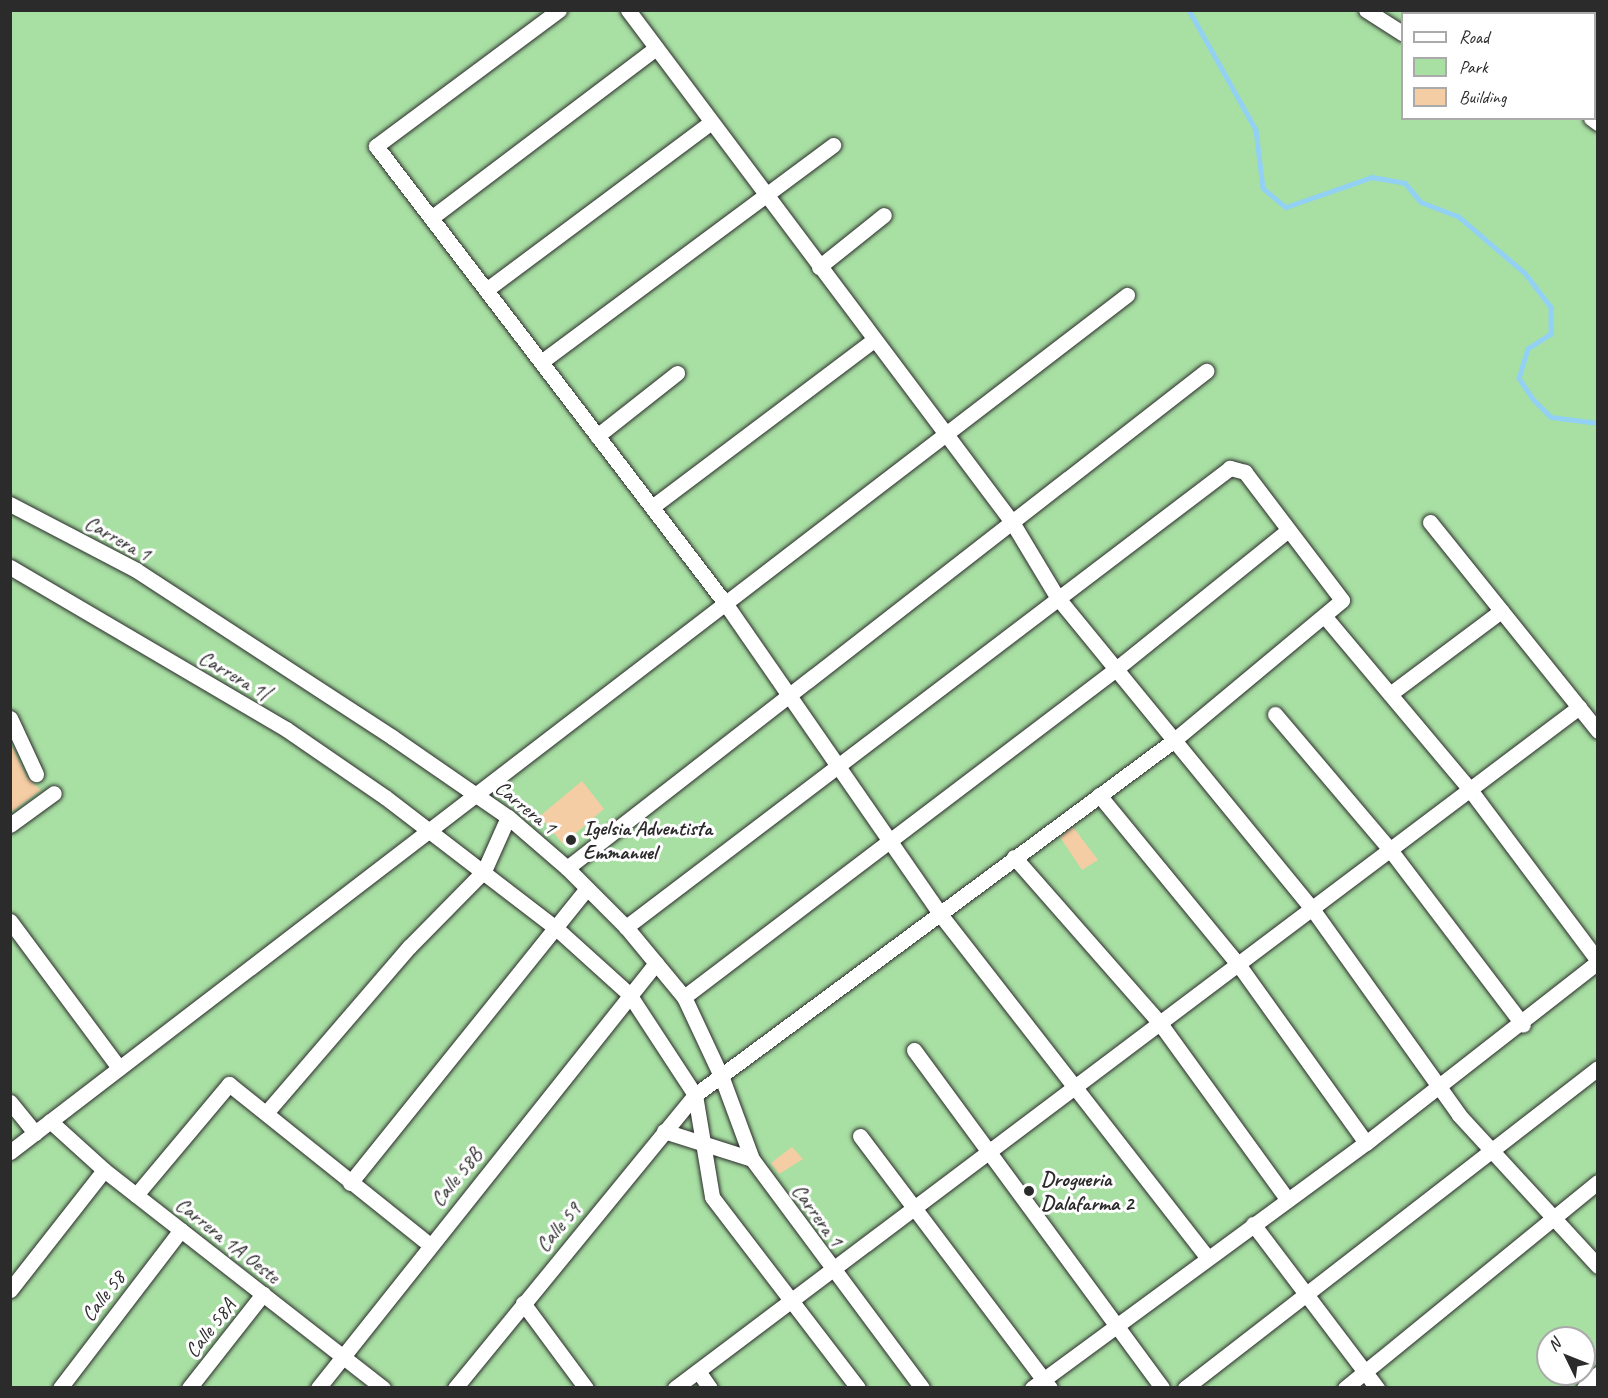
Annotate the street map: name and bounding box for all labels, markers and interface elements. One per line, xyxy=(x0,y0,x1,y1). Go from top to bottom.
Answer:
legend xyxy=(1401,12,1596,120)
text: Road xyxy=(1459,26,1489,48)
text: Park xyxy=(1459,56,1488,78)
text: Building xyxy=(1459,86,1506,108)
street label: Carrera 1 xyxy=(81,510,155,566)
street label: Carrera 1| xyxy=(195,644,275,706)
street label: Carrera 1 xyxy=(490,775,562,839)
place label: Igelsia Adventista Emmanuel xyxy=(583,815,712,865)
marker: Igelsia Adventista Emmanuel xyxy=(564,833,578,847)
street label: Calle 58B xyxy=(425,1143,487,1211)
place label: Drogueria Dalafarma 2 xyxy=(1041,1166,1134,1216)
street label: Carrera 1 xyxy=(787,1179,849,1251)
marker: Drogueria Dalafarma 2 xyxy=(1022,1184,1036,1198)
street label: Carrera 1A Oeste xyxy=(171,1191,285,1289)
street label: Calle 59 xyxy=(530,1197,586,1257)
street label: Calle 58 xyxy=(76,1266,130,1326)
street label: Calle 58A xyxy=(179,1294,241,1362)
north arrow xyxy=(1536,1326,1596,1386)
text: N xyxy=(1544,1335,1565,1356)

